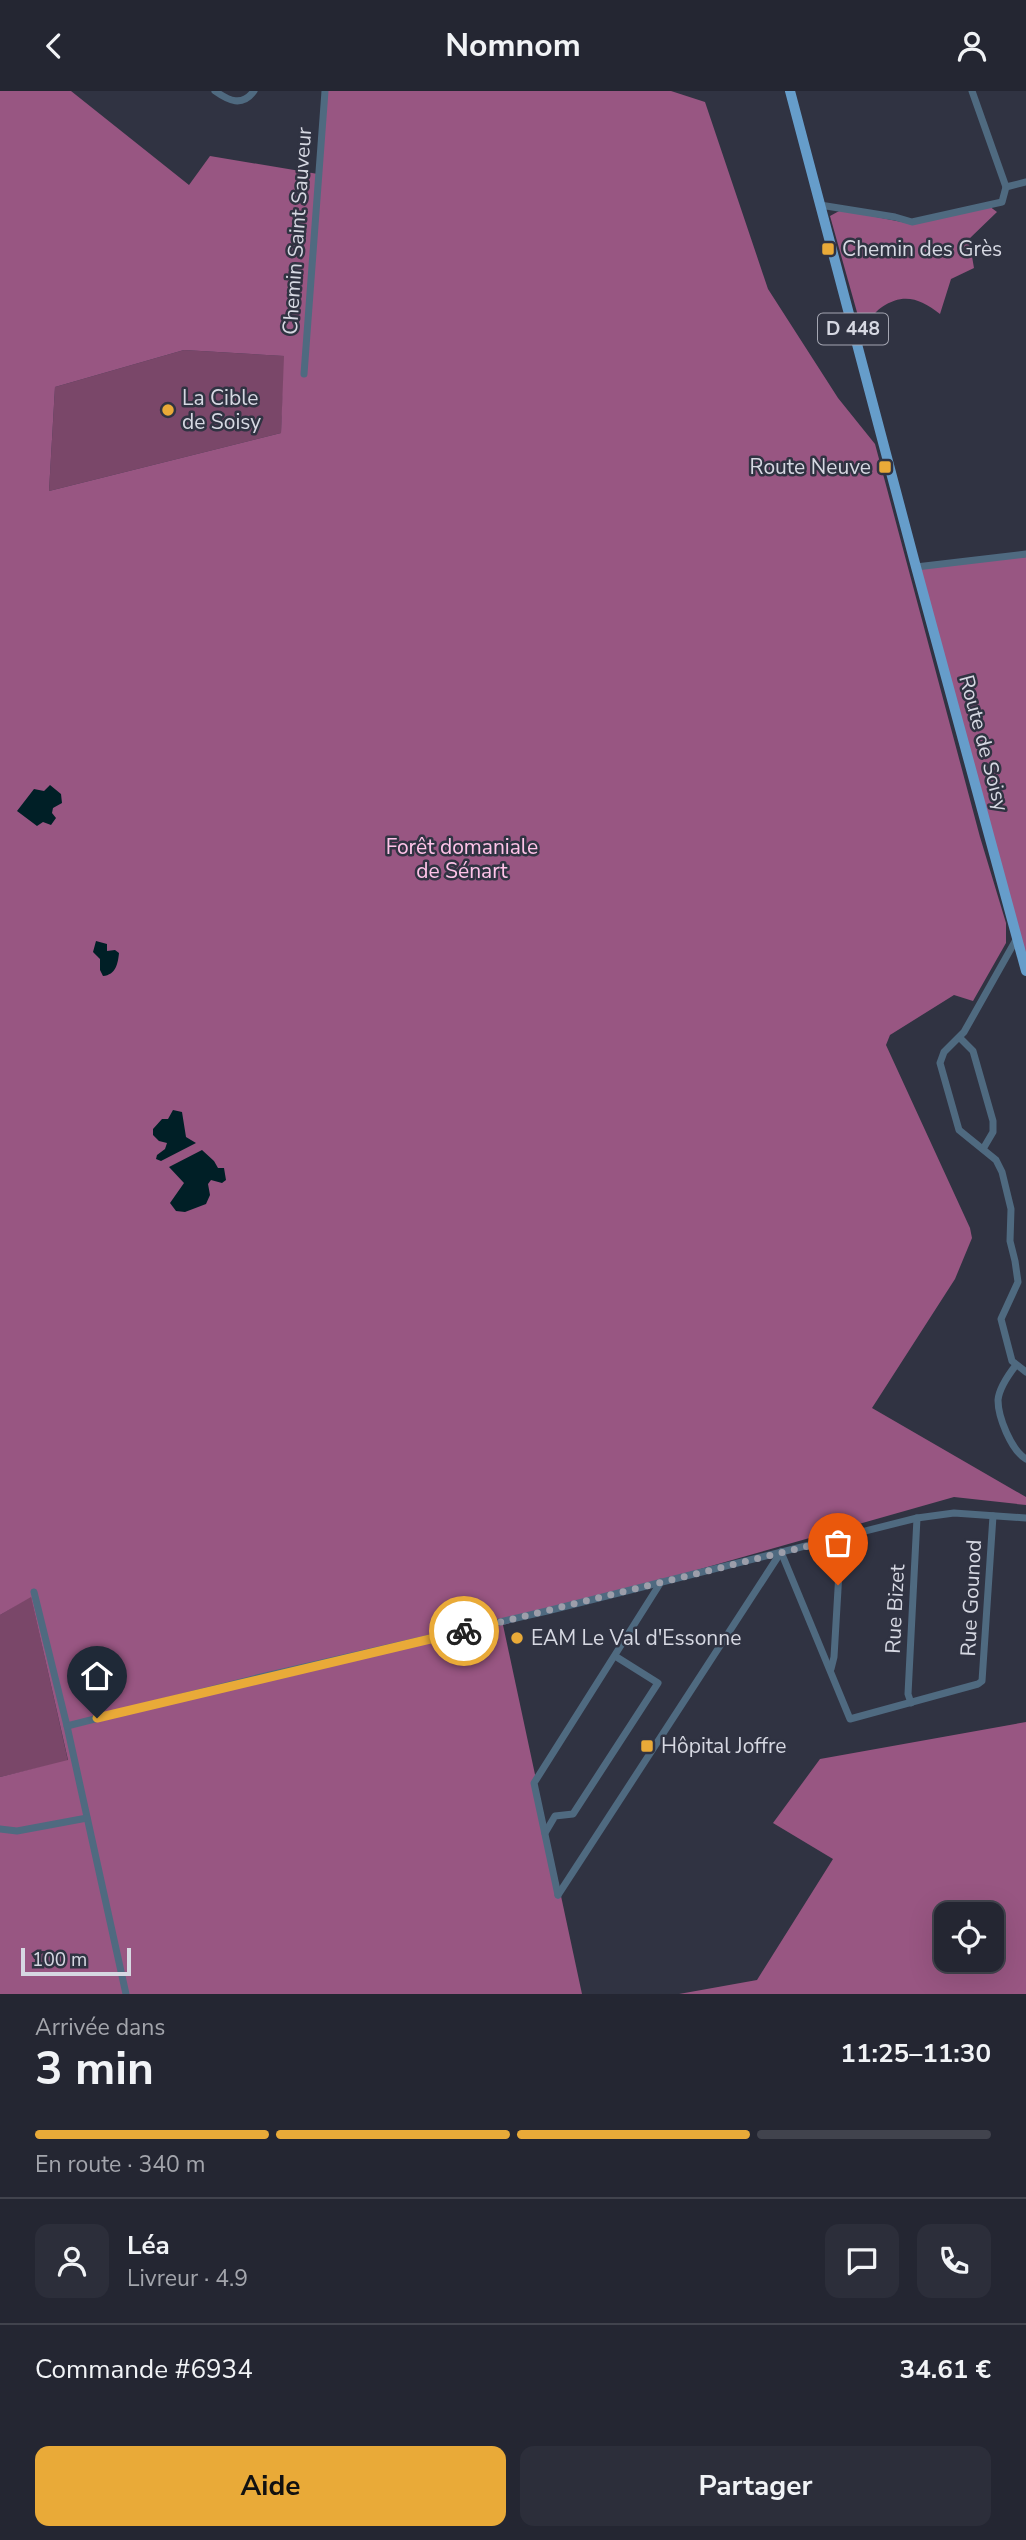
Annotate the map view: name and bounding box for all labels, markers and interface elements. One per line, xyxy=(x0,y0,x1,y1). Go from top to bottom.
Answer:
text: Nomnom xyxy=(445,24,581,67)
icon: back xyxy=(35,27,73,65)
icon: person xyxy=(953,27,991,65)
street label: Chemin Saint Sauveur xyxy=(276,126,318,336)
place label: Chemin des Grès xyxy=(842,235,1002,263)
marker: Chemin des Grès xyxy=(820,241,836,257)
road number: D 448 xyxy=(818,313,888,345)
place label: La Cible de Soisy xyxy=(182,384,261,436)
marker: La Cible de Soisy xyxy=(160,402,176,418)
place label: Route Neuve xyxy=(750,453,871,481)
marker: Route Neuve xyxy=(877,459,893,475)
street label: Route de Soisy xyxy=(952,672,1016,814)
park label: Forêt domaniale de Sénart xyxy=(386,833,538,885)
pin xyxy=(808,1513,868,1585)
icon: bag xyxy=(819,1524,857,1562)
street label: Rue Gounod xyxy=(954,1539,988,1657)
street label: Rue Bizet xyxy=(879,1563,911,1654)
courier xyxy=(429,1596,499,1666)
icon: bike xyxy=(445,1612,483,1650)
place label: EAM Le Val d'Essonne xyxy=(531,1624,741,1652)
marker: EAM Le Val d'Essonne xyxy=(509,1630,525,1646)
pin xyxy=(67,1646,127,1718)
icon: home xyxy=(78,1657,116,1695)
place label: Hôpital Joffre xyxy=(661,1732,786,1760)
marker: Hôpital Joffre xyxy=(639,1738,655,1754)
map controls xyxy=(934,1902,1004,1972)
button: locate xyxy=(934,1902,1004,1972)
scale bar xyxy=(21,1945,131,1977)
text: 100 m xyxy=(32,1947,87,1973)
text: Arrivée dans xyxy=(35,2012,165,2043)
text: 11:25–11:30 xyxy=(840,2036,991,2071)
text: 3 min xyxy=(35,2037,154,2100)
text: En route · 340 m xyxy=(35,2149,205,2180)
button: person xyxy=(35,2224,109,2298)
button: chat xyxy=(825,2224,899,2298)
button: phone xyxy=(917,2224,991,2298)
text: Léa xyxy=(127,2228,170,2263)
text: Livreur · 4.9 xyxy=(127,2263,248,2294)
text: Commande #6934 xyxy=(35,2352,253,2387)
text: 34.61 € xyxy=(900,2352,991,2387)
button: Aide xyxy=(35,2446,506,2526)
button: Partager xyxy=(520,2446,991,2526)

